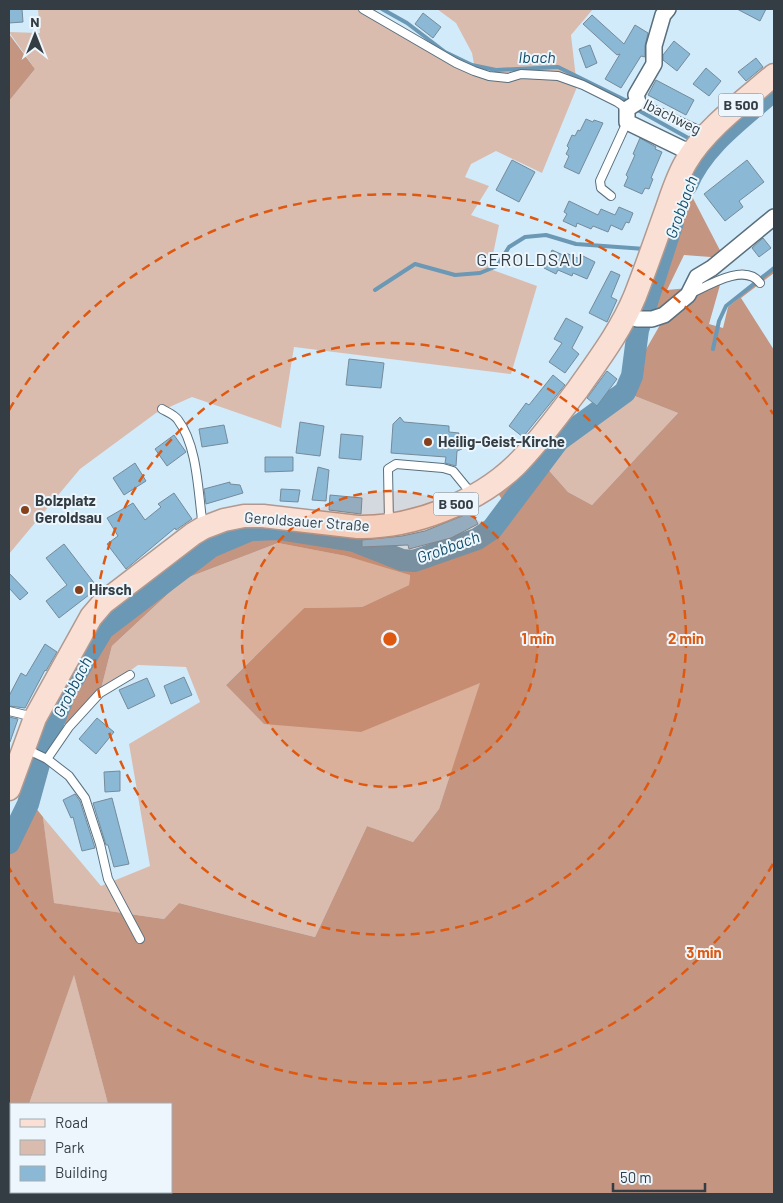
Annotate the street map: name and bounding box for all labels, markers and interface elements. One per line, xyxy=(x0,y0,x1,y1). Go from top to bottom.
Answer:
north arrow xyxy=(10,10,60,60)
text: N xyxy=(30,13,40,30)
water label: Ibach xyxy=(518,47,556,66)
street label: Ibachweg xyxy=(641,94,704,138)
road number: B 500 xyxy=(718,94,764,116)
water label: Grobbach xyxy=(660,173,701,241)
district label: GEROLDSAU xyxy=(476,248,584,270)
place label: Heilig-Geist-Kirche xyxy=(438,432,565,450)
marker: Heilig-Geist-Kirche xyxy=(422,436,434,448)
place label: Bolzplatz Geroldsau xyxy=(35,491,102,526)
road number: B 500 xyxy=(434,492,478,516)
marker: Bolzplatz Geroldsau xyxy=(19,504,31,516)
street label: Geroldsauer Straße xyxy=(244,508,370,534)
water label: Grobbach xyxy=(414,526,482,567)
place label: Hirsch xyxy=(89,580,132,598)
marker: Hirsch xyxy=(73,584,85,596)
text: 1 min xyxy=(522,629,554,647)
text: 2 min xyxy=(668,629,704,647)
centre of rings xyxy=(381,630,399,648)
water label: Grobbach xyxy=(48,653,95,720)
text: 3 min xyxy=(686,943,722,961)
legend xyxy=(10,1103,172,1193)
text: Road xyxy=(55,1113,88,1131)
text: Park xyxy=(55,1138,85,1156)
scale bar xyxy=(613,1160,706,1192)
text: Building xyxy=(55,1163,108,1181)
text: 50 m xyxy=(620,1168,652,1186)

